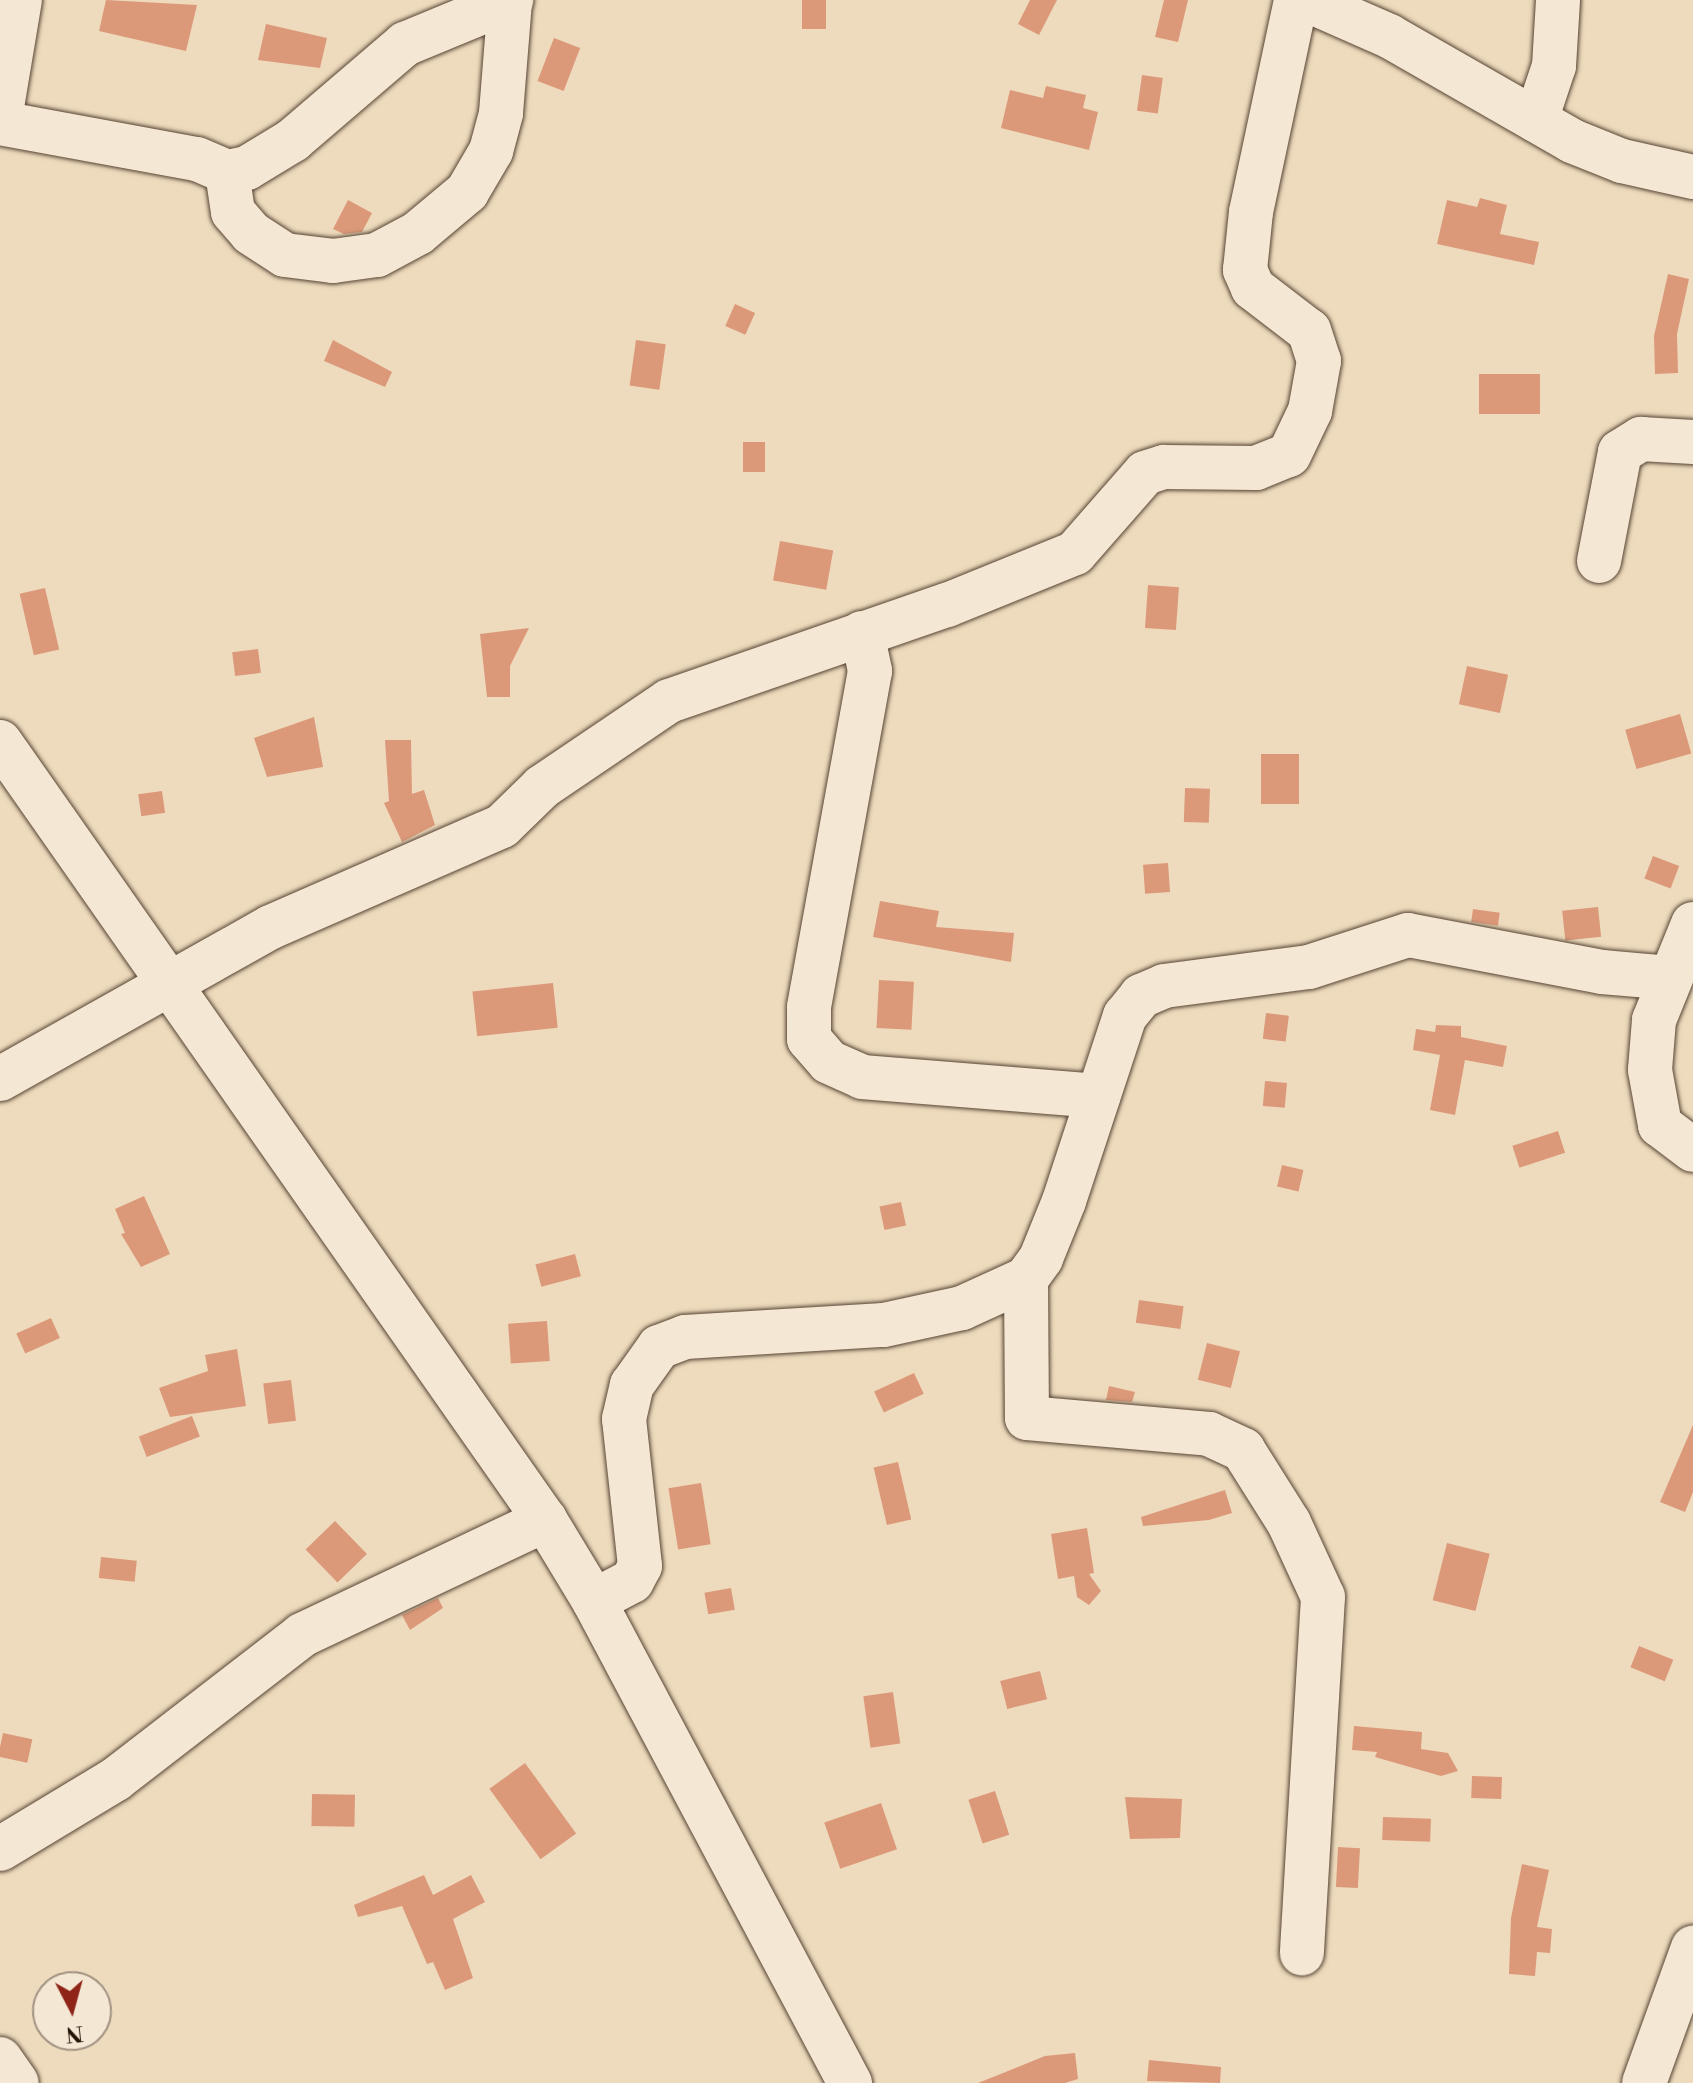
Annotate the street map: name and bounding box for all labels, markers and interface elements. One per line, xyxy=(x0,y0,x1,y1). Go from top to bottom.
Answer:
north arrow xyxy=(32,1971,112,2051)
text: N xyxy=(64,2019,84,2048)

